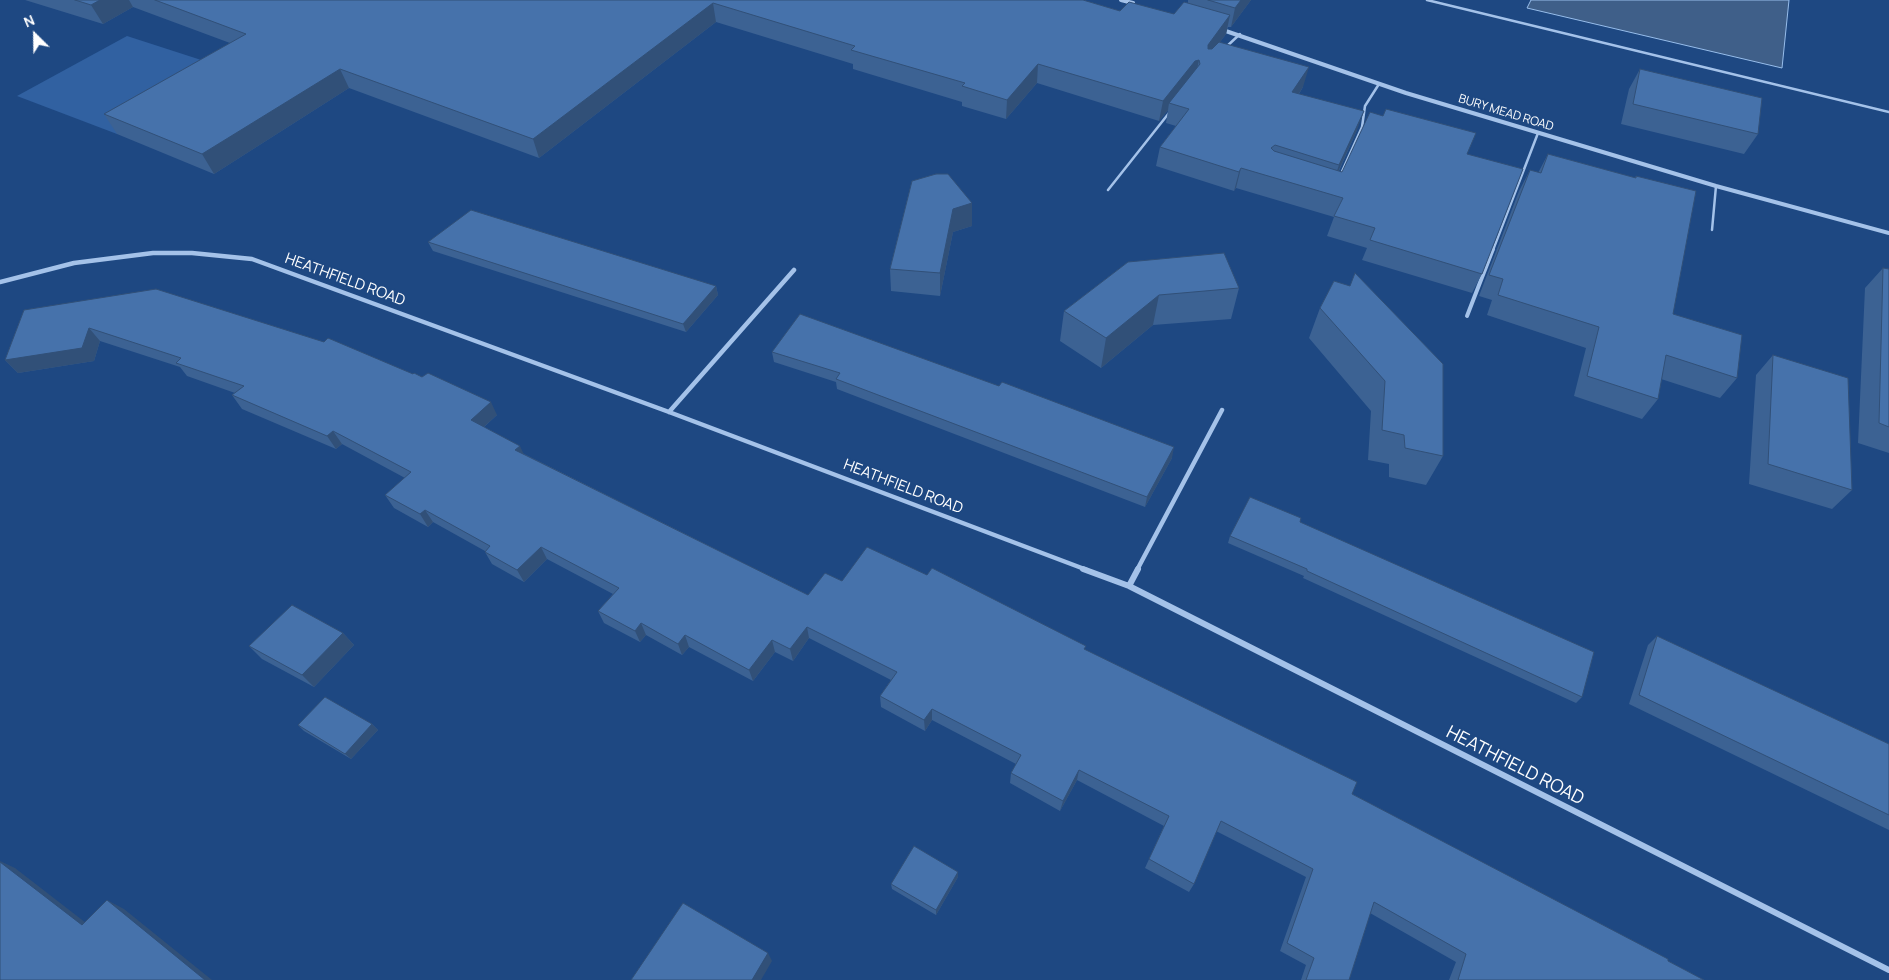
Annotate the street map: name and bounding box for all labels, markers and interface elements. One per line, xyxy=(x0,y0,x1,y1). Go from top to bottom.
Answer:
north arrow xyxy=(10,10,60,60)
text: N xyxy=(21,10,37,31)
street label: BURY MEAD ROAD xyxy=(1457,92,1555,134)
street label: HEATHFIELD ROAD xyxy=(282,250,408,310)
street label: HEATHFIELD ROAD xyxy=(841,456,965,518)
street label: HEATHFIELD ROAD xyxy=(1442,722,1588,810)

